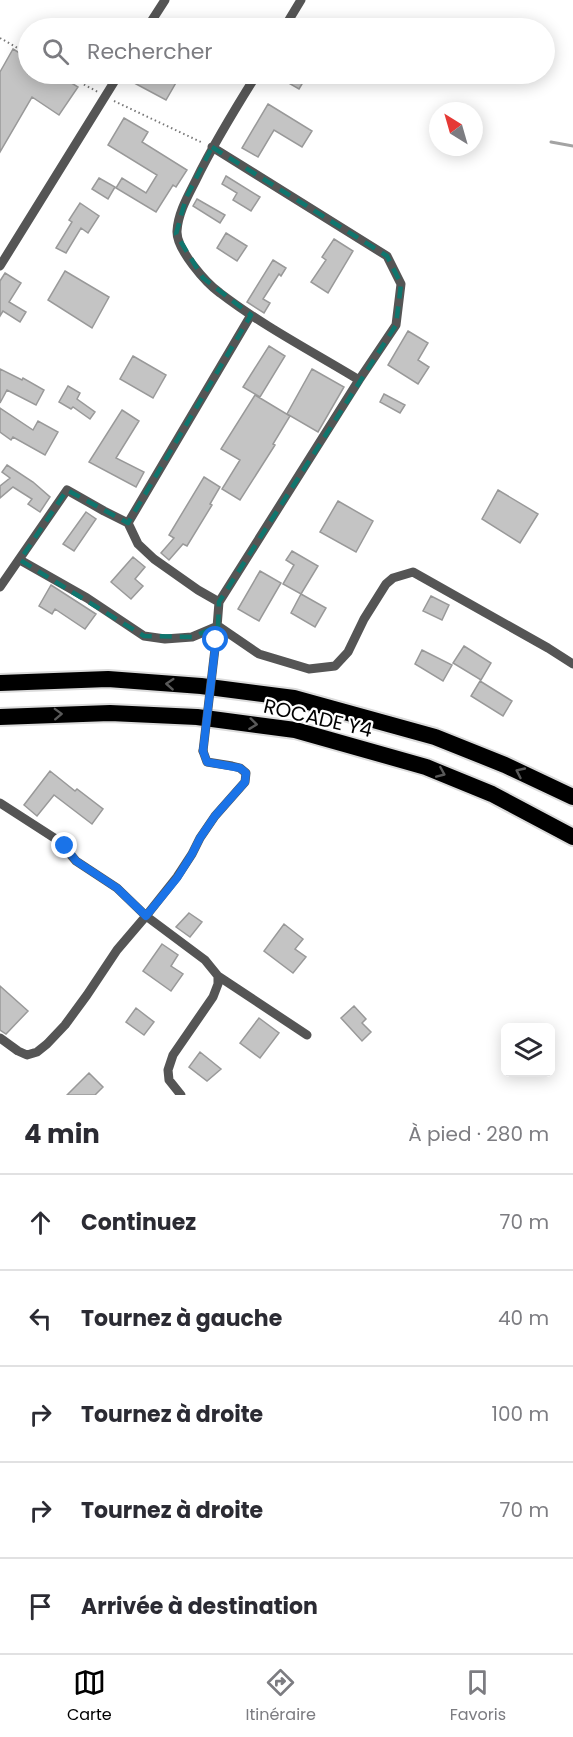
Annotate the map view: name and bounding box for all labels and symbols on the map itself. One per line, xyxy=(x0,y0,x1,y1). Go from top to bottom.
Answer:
north arrow xyxy=(429,102,483,156)
route start xyxy=(202,626,228,652)
one-way arrow xyxy=(166,677,175,690)
street label: ROCADE Y4 xyxy=(261,692,375,744)
one-way arrow xyxy=(54,708,63,721)
one-way arrow xyxy=(248,718,257,730)
one-way arrow xyxy=(435,766,446,778)
one-way arrow xyxy=(516,768,527,780)
route end xyxy=(51,832,77,858)

